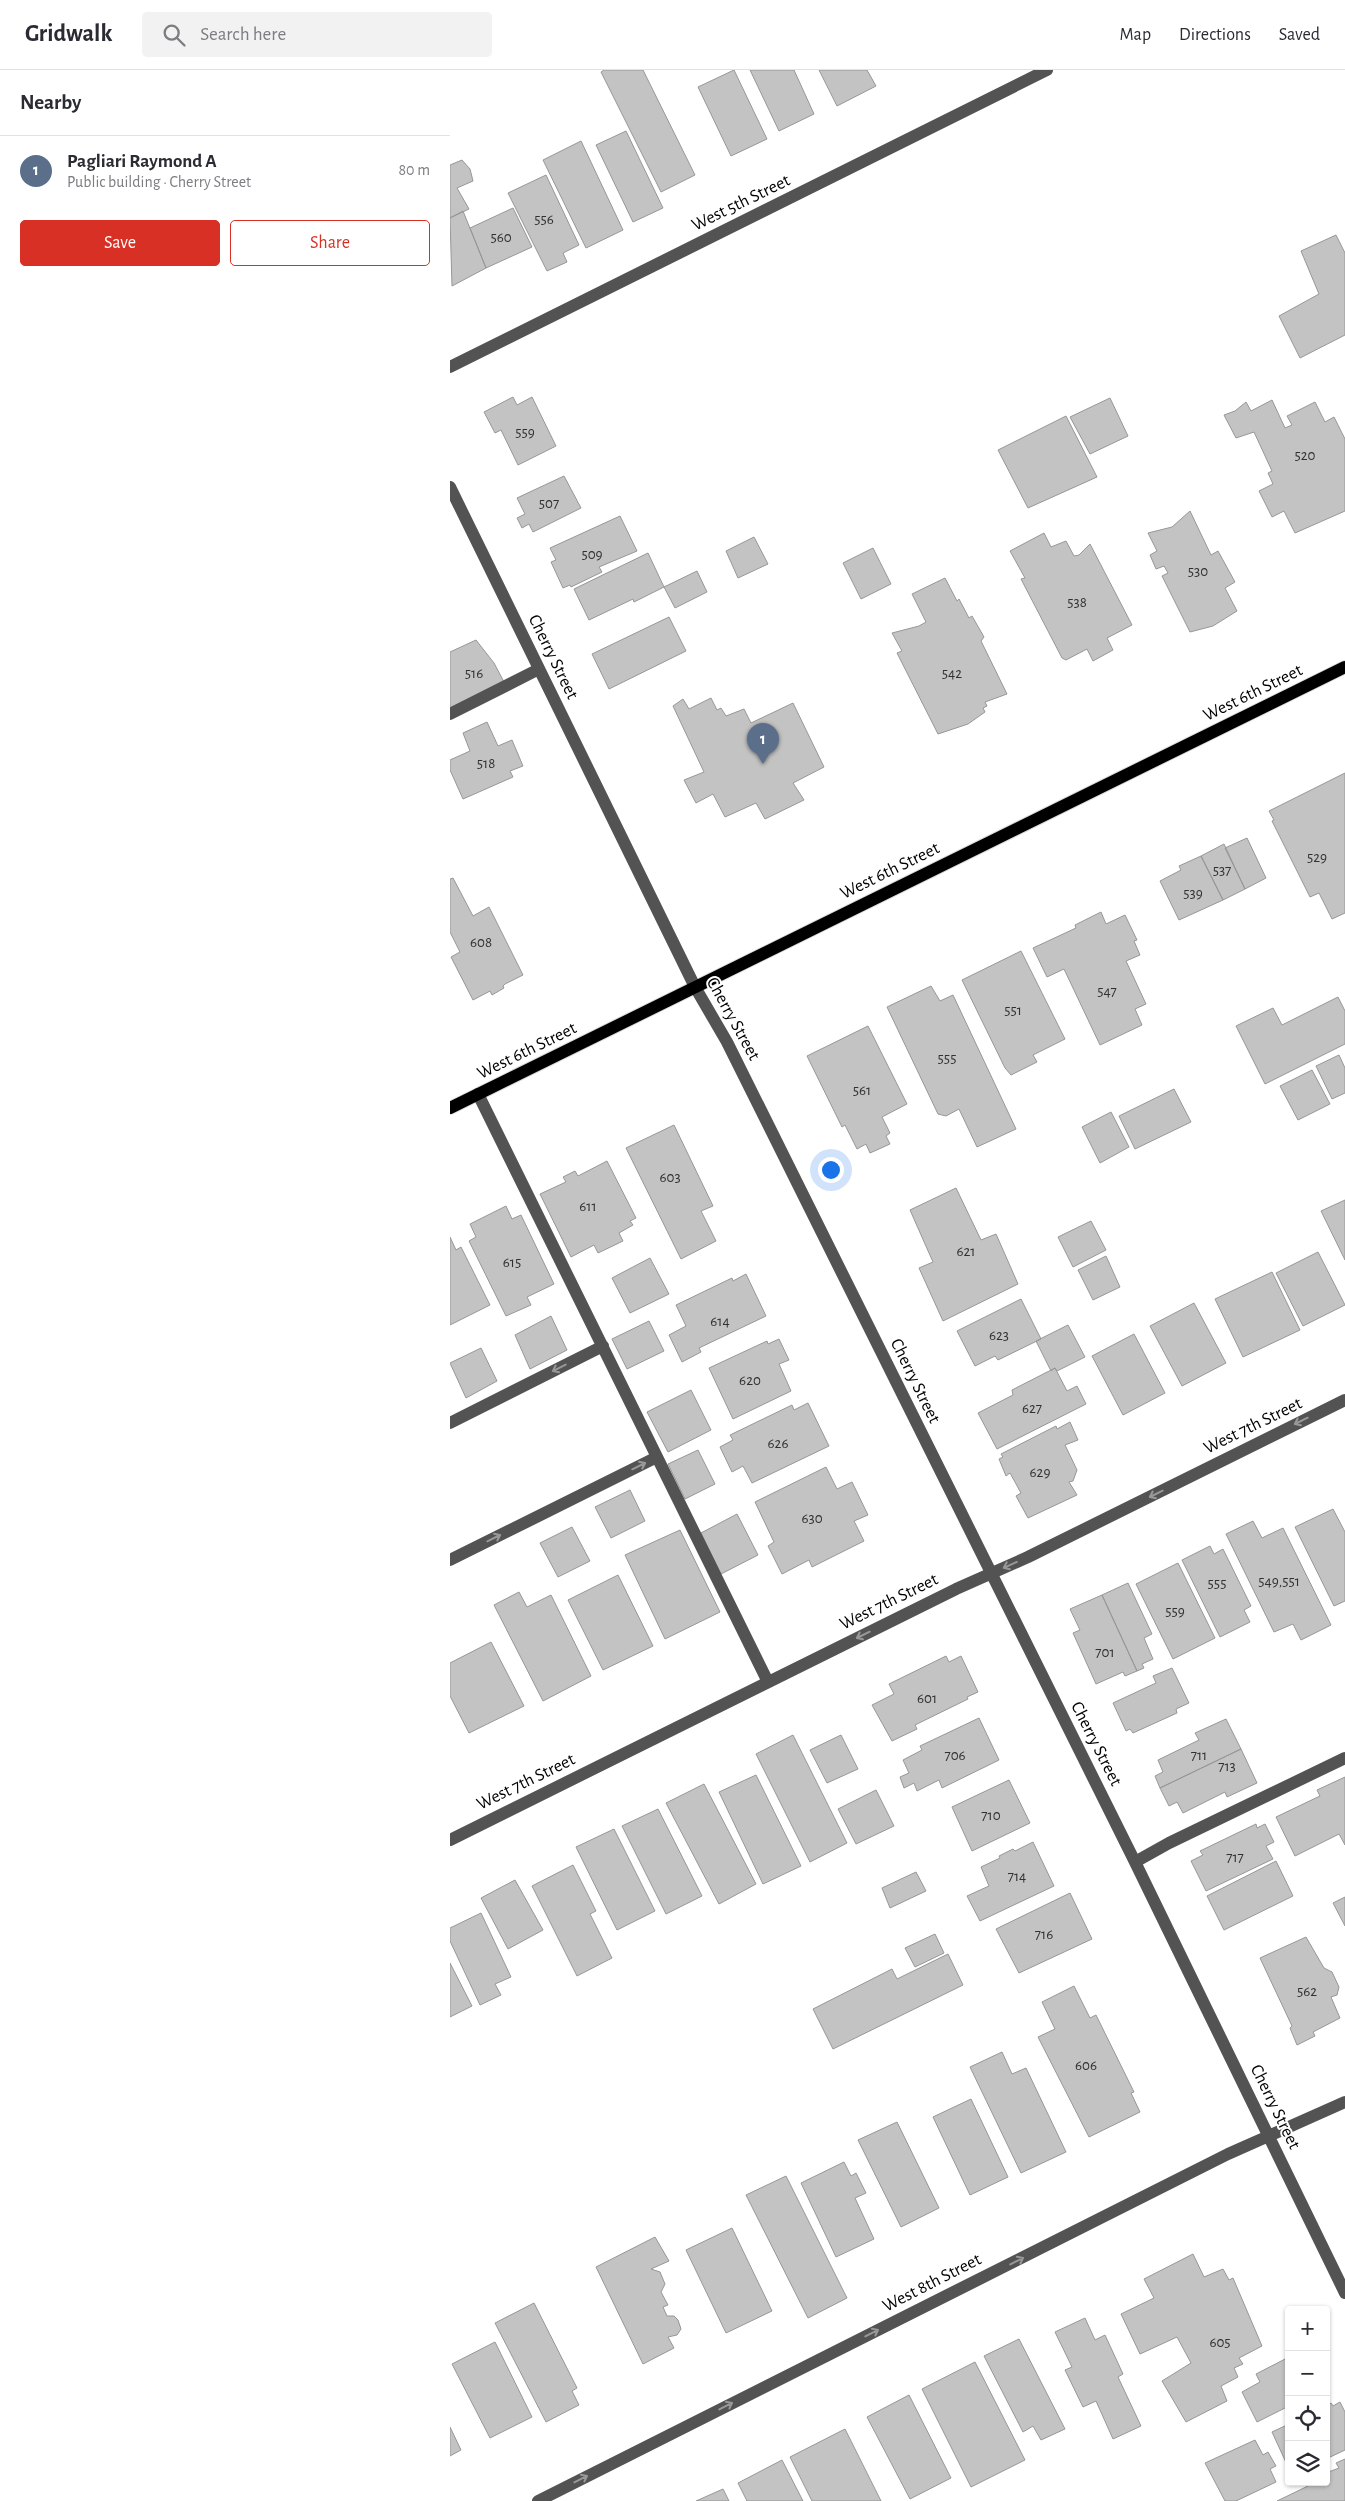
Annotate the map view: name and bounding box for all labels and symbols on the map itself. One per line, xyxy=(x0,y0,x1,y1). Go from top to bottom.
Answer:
street label: West 5th Street xyxy=(689,171,793,235)
house number: 556 xyxy=(534,212,554,227)
house number: 560 xyxy=(490,230,512,245)
house number: 559 xyxy=(515,425,535,440)
house number: 520 xyxy=(1294,448,1316,463)
house number: 507 xyxy=(539,496,559,511)
house number: 509 xyxy=(581,547,603,562)
house number: 530 xyxy=(1188,564,1208,579)
house number: 538 xyxy=(1067,595,1087,610)
street label: Cherry Street xyxy=(525,612,581,702)
street label: West 6th Street xyxy=(1201,661,1306,725)
house number: 516 xyxy=(465,666,483,681)
house number: 542 xyxy=(942,666,962,681)
pin: 1 xyxy=(747,723,779,764)
house number: 518 xyxy=(477,756,495,771)
street label: West 6th Street xyxy=(838,839,943,903)
house number: 529 xyxy=(1307,850,1327,865)
house number: 537 xyxy=(1213,863,1231,878)
house number: 539 xyxy=(1183,886,1203,901)
house number: 608 xyxy=(470,935,492,950)
street label: Cherry Street xyxy=(703,974,763,1064)
house number: 547 xyxy=(1097,984,1117,999)
house number: 551 xyxy=(1004,1003,1022,1018)
street label: West 6th Street xyxy=(475,1019,580,1083)
house number: 555 xyxy=(938,1051,956,1066)
house number: 561 xyxy=(853,1083,871,1098)
your location xyxy=(818,1157,844,1183)
house number: 603 xyxy=(659,1170,681,1185)
house number: 611 xyxy=(579,1199,597,1214)
house number: 621 xyxy=(956,1244,976,1259)
house number: 615 xyxy=(503,1255,521,1270)
house number: 614 xyxy=(710,1314,730,1329)
house number: 623 xyxy=(989,1328,1009,1343)
street label: Cherry Street xyxy=(887,1336,943,1426)
one-way arrow xyxy=(552,1364,567,1373)
house number: 620 xyxy=(739,1373,761,1388)
street label: West 7th Street xyxy=(1201,1394,1305,1458)
house number: 627 xyxy=(1022,1401,1042,1416)
one-way arrow xyxy=(1294,1417,1309,1427)
house number: 626 xyxy=(768,1436,788,1451)
one-way arrow xyxy=(631,1461,646,1470)
house number: 629 xyxy=(1030,1465,1050,1480)
one-way arrow xyxy=(1149,1490,1164,1499)
house number: 630 xyxy=(801,1511,823,1526)
one-way arrow xyxy=(486,1533,501,1542)
one-way arrow xyxy=(1003,1561,1018,1571)
street label: West 7th Street xyxy=(837,1570,941,1634)
house number: 549,551 xyxy=(1258,1574,1300,1589)
house number: 555 xyxy=(1208,1576,1226,1591)
house number: 559 xyxy=(1165,1604,1185,1619)
one-way arrow xyxy=(856,1631,871,1640)
house number: 701 xyxy=(1095,1645,1115,1660)
house number: 601 xyxy=(917,1691,937,1706)
street label: Cherry Street xyxy=(1067,1699,1125,1789)
house number: 706 xyxy=(944,1748,966,1763)
house number: 711 xyxy=(1191,1748,1207,1763)
street label: West 7th Street xyxy=(474,1750,578,1814)
house number: 713 xyxy=(1218,1759,1236,1774)
house number: 710 xyxy=(981,1808,1001,1823)
house number: 717 xyxy=(1226,1850,1244,1865)
house number: 714 xyxy=(1008,1869,1026,1884)
house number: 716 xyxy=(1035,1927,1053,1942)
house number: 562 xyxy=(1297,1984,1317,1999)
house number: 606 xyxy=(1075,2058,1097,2073)
street label: Cherry Street xyxy=(1247,2062,1303,2152)
street label: West 8th Street xyxy=(880,2250,984,2316)
one-way arrow xyxy=(1009,2255,1024,2265)
one-way arrow xyxy=(864,2328,879,2337)
house number: 605 xyxy=(1209,2335,1231,2350)
one-way arrow xyxy=(719,2401,734,2411)
one-way arrow xyxy=(573,2474,588,2483)

